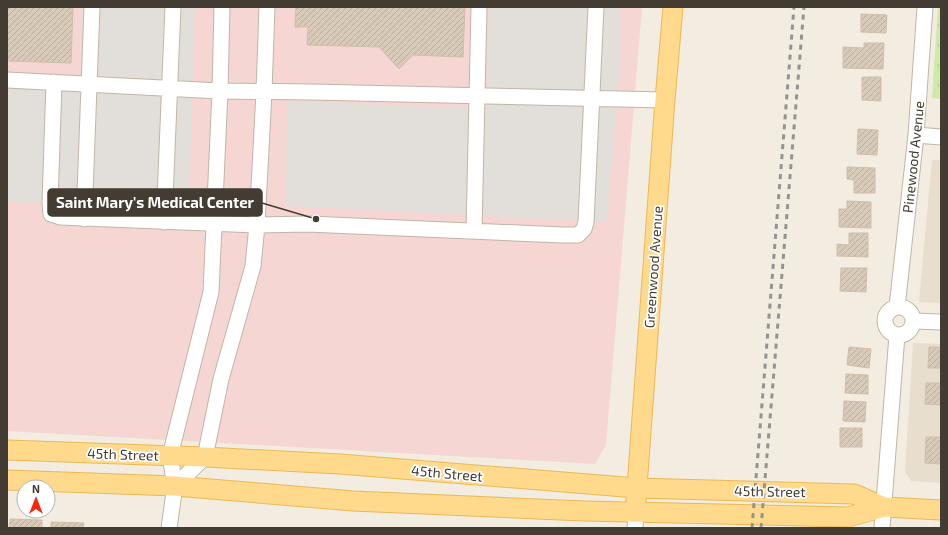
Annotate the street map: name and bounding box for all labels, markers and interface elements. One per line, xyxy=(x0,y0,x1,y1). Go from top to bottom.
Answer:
street label: Pinewood Avenue xyxy=(899,100,927,214)
callout: Saint Mary's Medical Center xyxy=(48,189,262,216)
text: Saint Mary's Medical Center xyxy=(56,193,255,212)
street label: Greenwood Avenue xyxy=(640,205,666,329)
street label: 45th Street xyxy=(87,444,159,464)
street label: 45th Street xyxy=(411,461,483,485)
north arrow xyxy=(16,479,56,519)
text: N xyxy=(32,482,40,495)
street label: 45th Street xyxy=(734,482,806,500)

